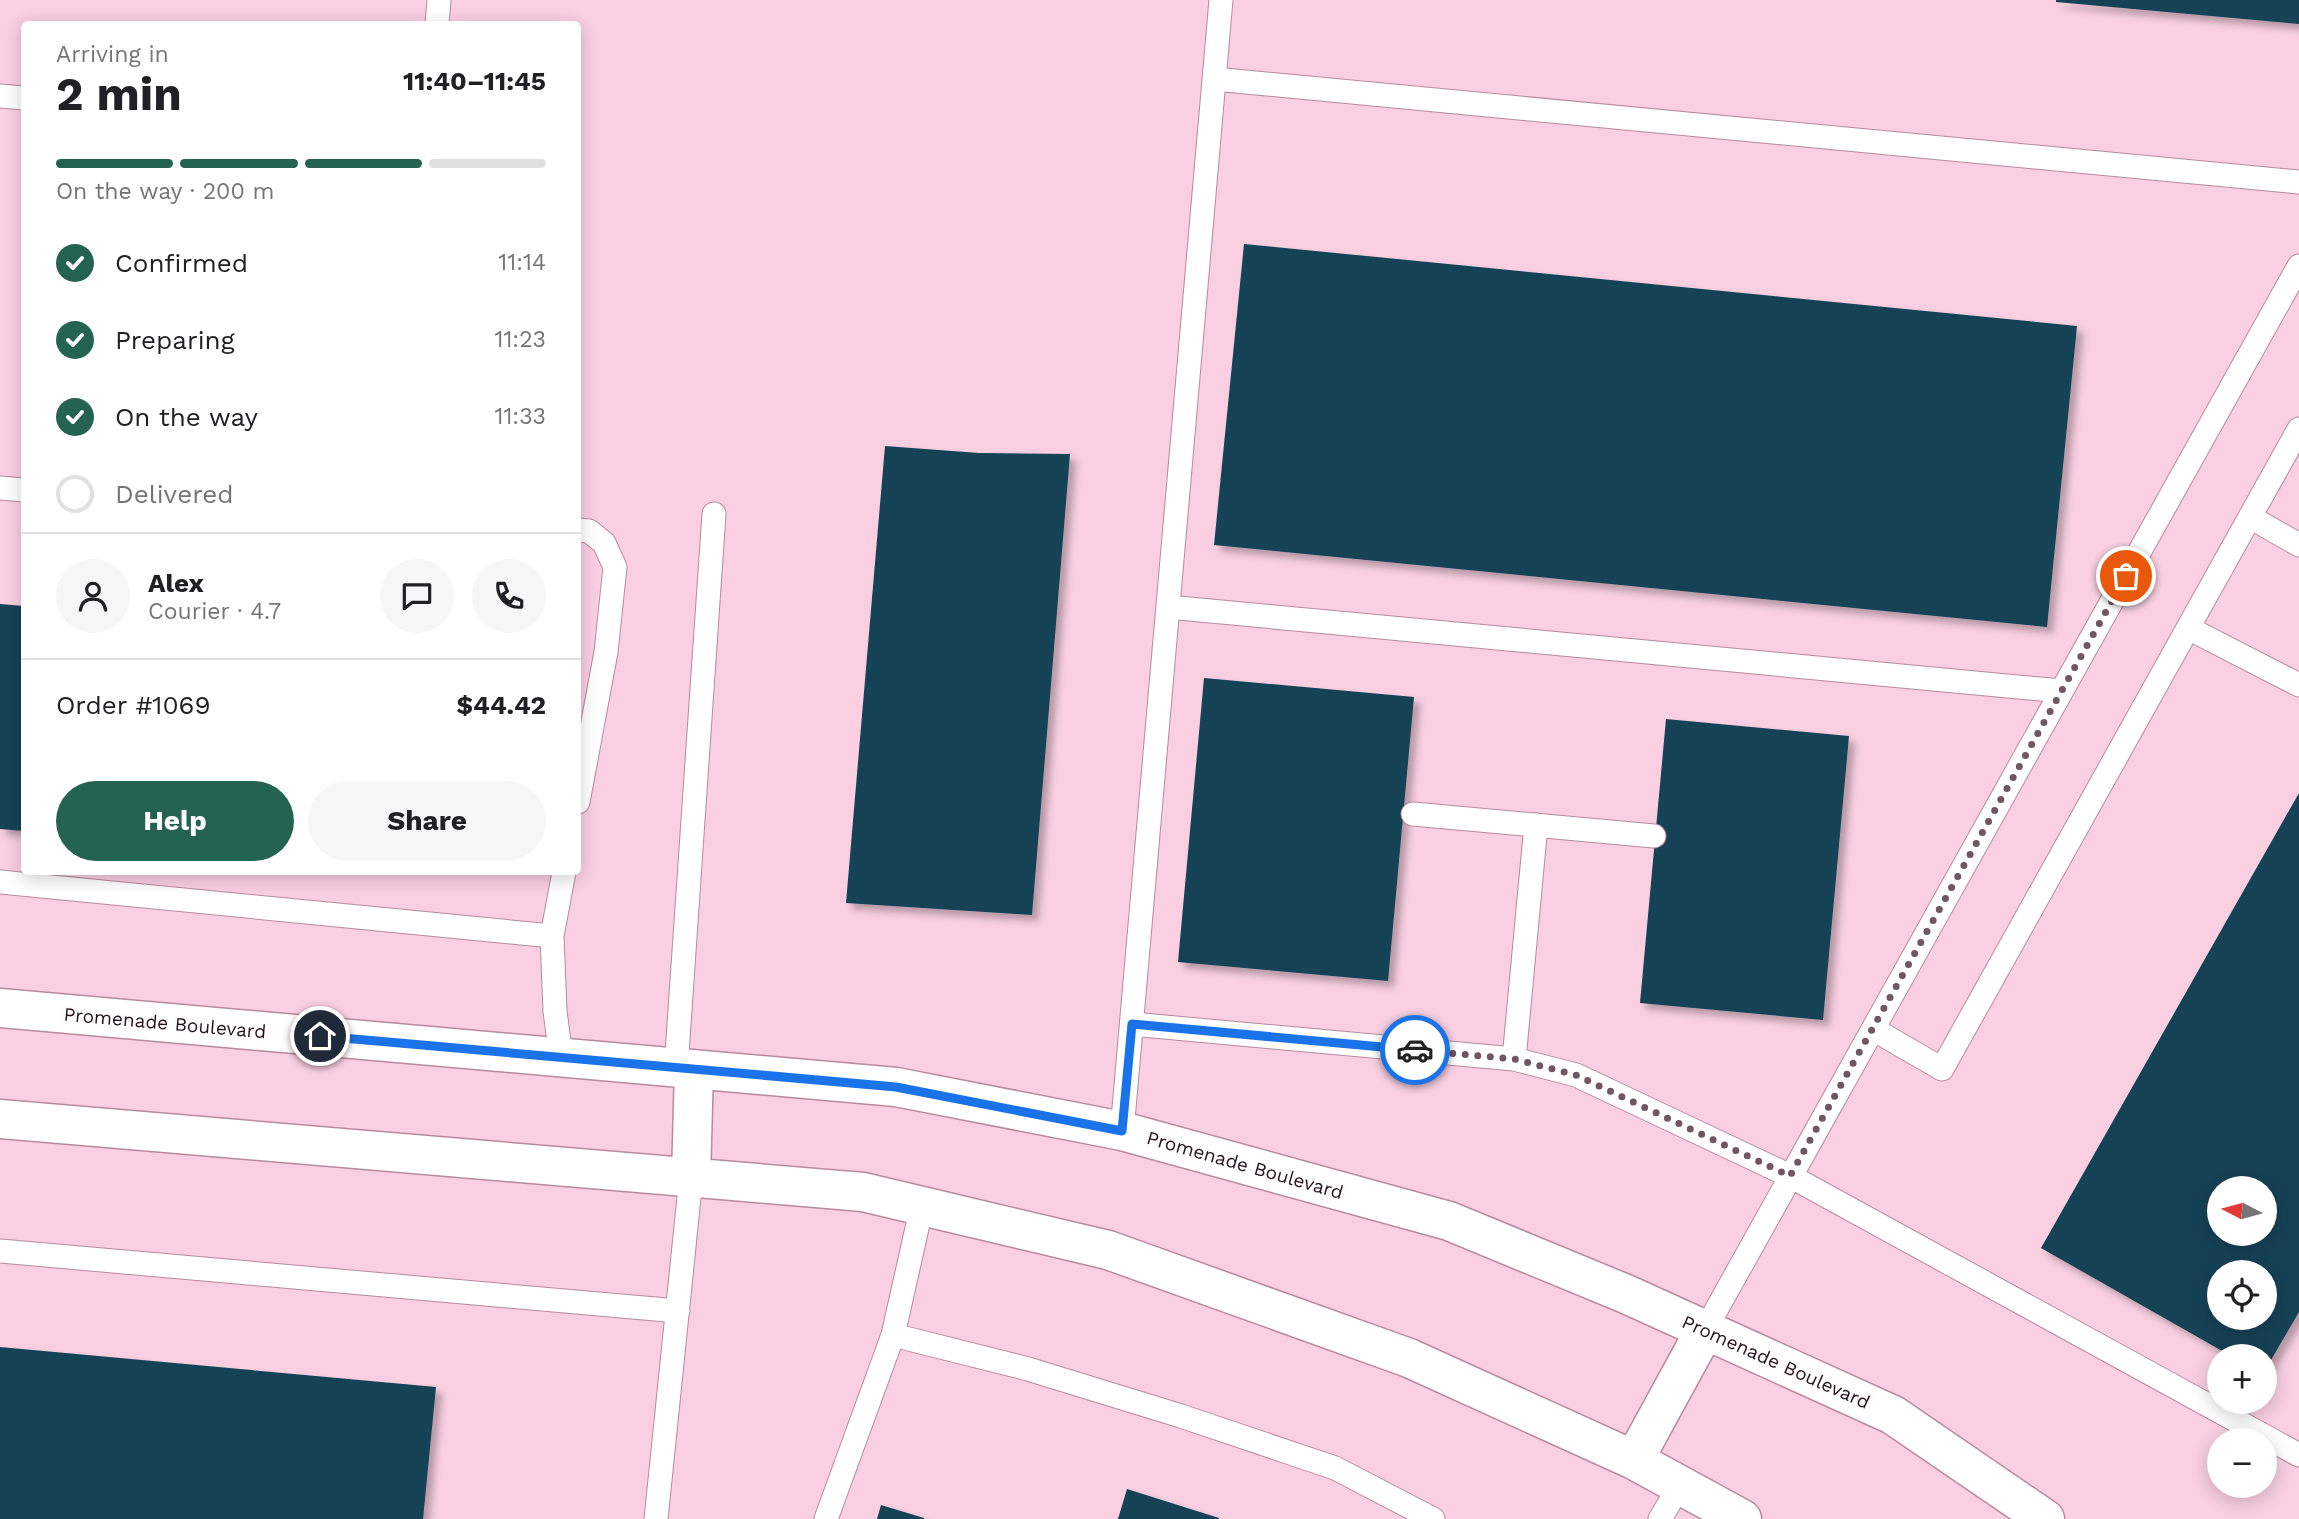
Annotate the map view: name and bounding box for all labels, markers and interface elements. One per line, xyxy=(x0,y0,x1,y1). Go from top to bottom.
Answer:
text: Arriving in xyxy=(56,41,169,68)
text: 11:40–11:45 xyxy=(403,66,546,96)
text: 2 min xyxy=(56,67,182,121)
text: On the way · 200 m xyxy=(56,178,274,205)
icon: check xyxy=(56,244,94,282)
text: Confirmed xyxy=(115,248,248,278)
text: 11:14 xyxy=(498,249,546,276)
icon: check xyxy=(56,321,94,359)
text: Preparing xyxy=(115,325,235,355)
text: 11:23 xyxy=(494,326,546,353)
icon: check xyxy=(56,398,94,436)
text: On the way xyxy=(115,402,258,432)
text: 11:33 xyxy=(494,403,546,430)
text: Delivered xyxy=(115,479,234,509)
pin xyxy=(2096,546,2156,606)
icon: bag xyxy=(2107,557,2145,595)
button: person xyxy=(56,559,130,633)
button: chat xyxy=(380,559,454,633)
button: phone xyxy=(472,559,546,633)
text: Alex xyxy=(148,568,204,598)
text: Courier · 4.7 xyxy=(148,598,281,625)
text: Order #1069 xyxy=(56,690,210,720)
text: $44.42 xyxy=(456,690,546,720)
button: Help xyxy=(56,781,294,861)
button: Share xyxy=(308,781,546,861)
street label: Promenade Boulevard xyxy=(63,1003,267,1043)
pin xyxy=(290,1006,350,1066)
courier xyxy=(1380,1015,1450,1085)
icon: home xyxy=(301,1017,339,1055)
icon: car xyxy=(1396,1031,1434,1069)
street label: Promenade Boulevard xyxy=(1144,1126,1346,1204)
north arrow xyxy=(2207,1176,2277,1246)
map controls xyxy=(2207,1176,2277,1498)
button: locate xyxy=(2207,1260,2277,1330)
street label: Promenade Boulevard xyxy=(1679,1310,1873,1414)
button: + xyxy=(2207,1344,2277,1414)
button: − xyxy=(2207,1428,2277,1498)

